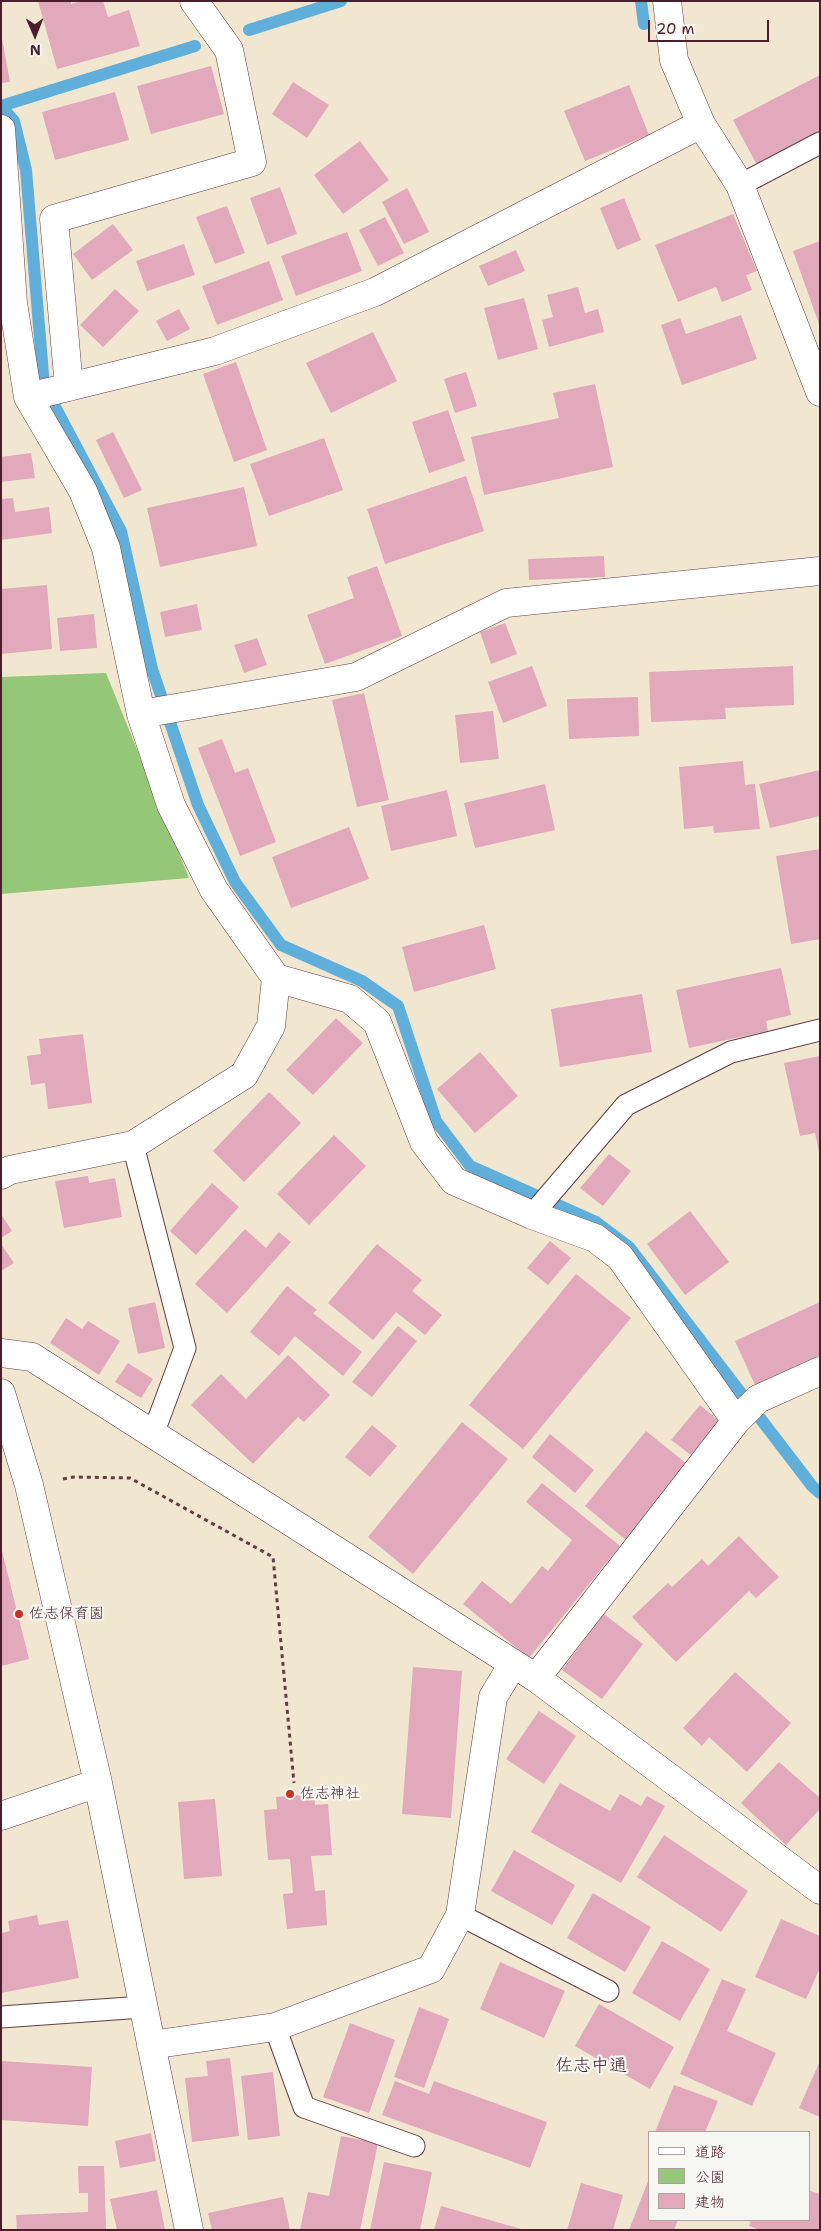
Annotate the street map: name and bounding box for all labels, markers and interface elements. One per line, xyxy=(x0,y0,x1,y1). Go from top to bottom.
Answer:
north arrow xyxy=(10,10,60,60)
scale bar xyxy=(651,10,772,42)
text: 20 m xyxy=(656,19,695,39)
text: N xyxy=(30,41,41,59)
place label: 佐志保育園 xyxy=(29,1605,104,1623)
marker: 佐志保育園 xyxy=(13,1608,25,1620)
place label: 佐志神社 xyxy=(300,1785,360,1803)
marker: 佐志神社 xyxy=(284,1788,296,1800)
district label: 佐志中通 xyxy=(555,2055,627,2077)
legend xyxy=(648,2131,811,2221)
text: 道路 xyxy=(695,2142,725,2162)
text: 公園 xyxy=(695,2167,725,2187)
text: 建物 xyxy=(695,2192,725,2212)

